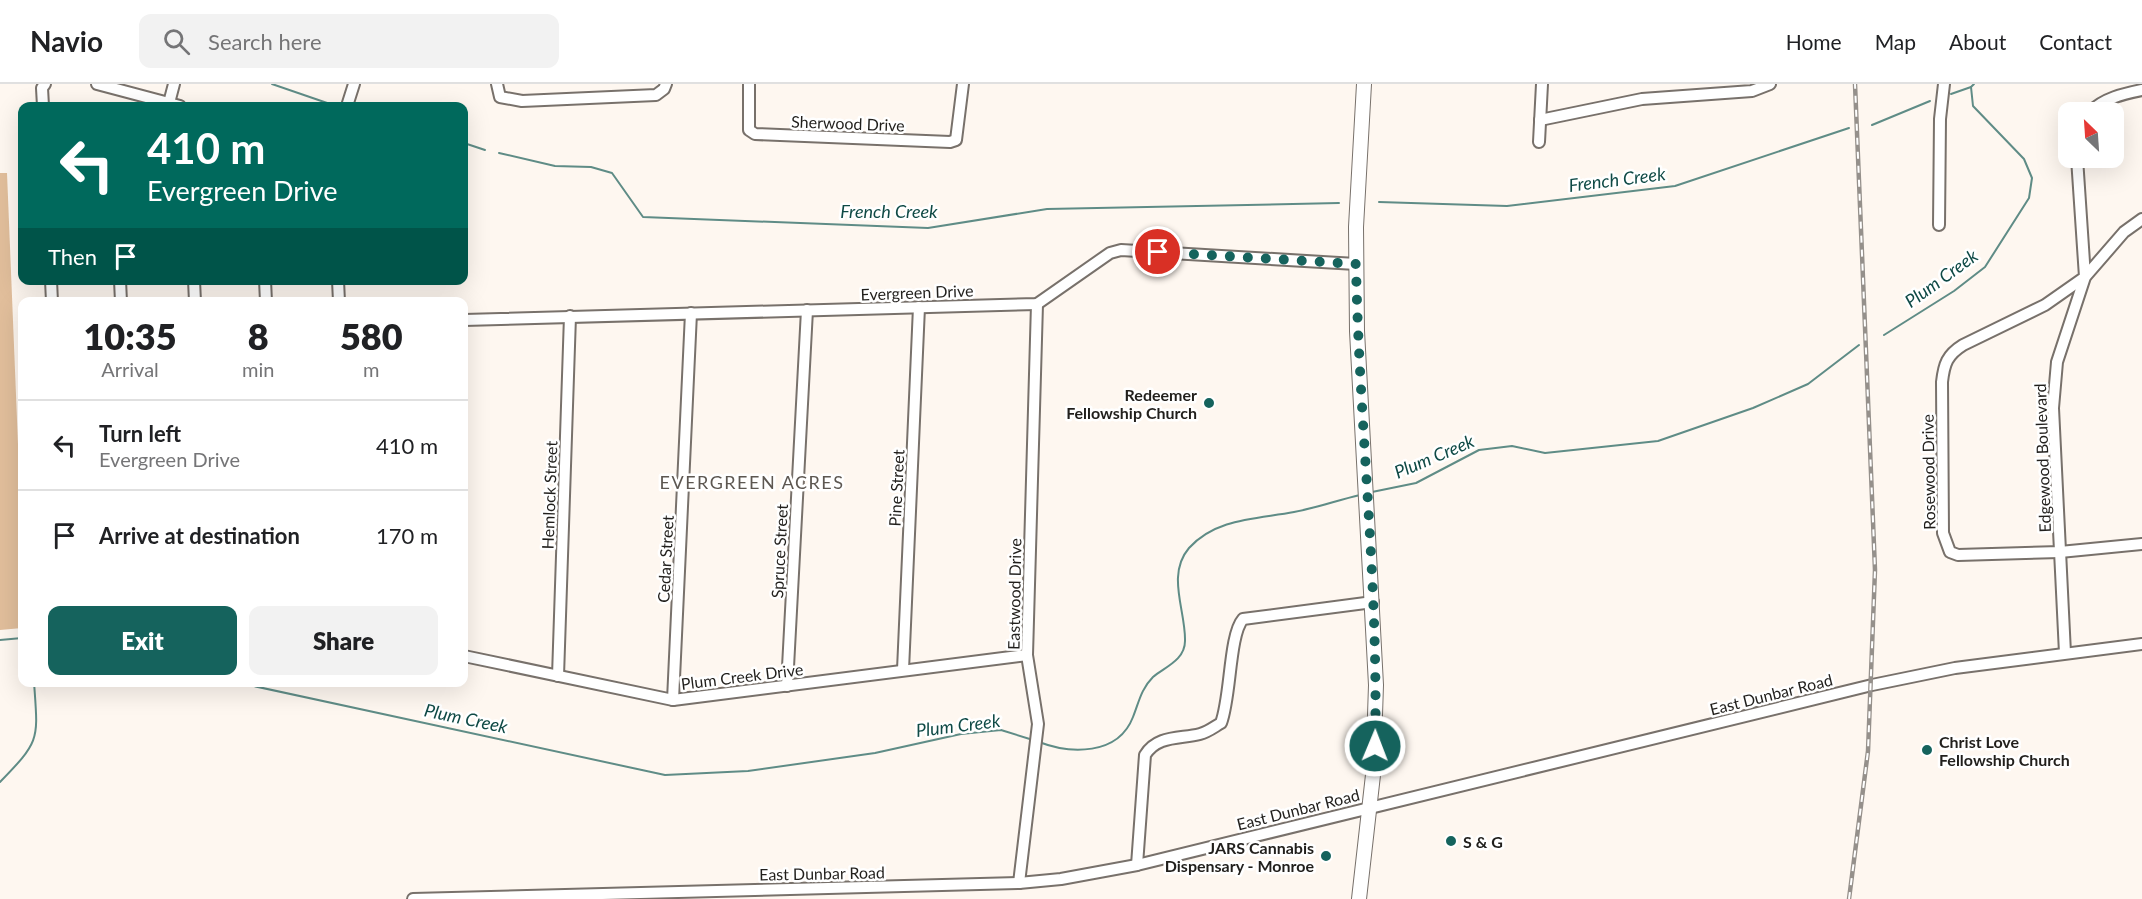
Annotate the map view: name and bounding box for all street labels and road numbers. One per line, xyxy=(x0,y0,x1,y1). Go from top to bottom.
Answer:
street label: Sherwood Drive xyxy=(791,112,905,134)
street label: Evergreen Drive xyxy=(860,281,974,303)
street label: Edgewood Boulevard xyxy=(2030,383,2054,533)
street label: Rosewood Drive xyxy=(1917,414,1939,530)
street label: Hemlock Street xyxy=(538,440,560,550)
street label: Pine Street xyxy=(884,449,908,527)
street label: Spruce Street xyxy=(767,503,791,599)
street label: Cedar Street xyxy=(653,515,677,603)
street label: Eastwood Drive xyxy=(1004,538,1024,650)
street label: Plum Creek Drive xyxy=(680,659,804,693)
street label: East Dunbar Road xyxy=(1708,670,1834,718)
street label: East Dunbar Road xyxy=(1235,785,1361,833)
street label: East Dunbar Road xyxy=(759,862,885,884)

